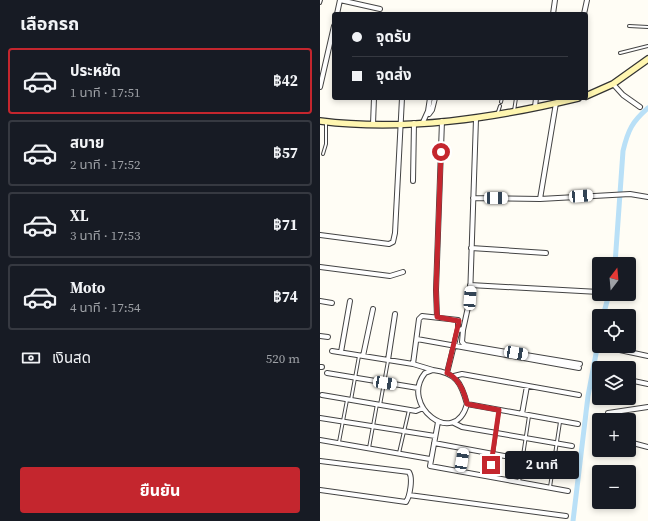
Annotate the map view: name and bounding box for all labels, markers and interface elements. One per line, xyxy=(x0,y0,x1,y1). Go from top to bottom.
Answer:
text: เลือกรถ xyxy=(20,11,79,36)
text: จุดรับ xyxy=(376,26,411,47)
text: ประหยัด xyxy=(70,60,121,81)
icon: car xyxy=(22,63,58,99)
text: จุดส่ง xyxy=(376,64,412,85)
text: ฿42 xyxy=(273,70,298,91)
text: 1 นาที · 17:51 xyxy=(70,84,141,101)
text: สบาย xyxy=(70,132,104,153)
icon: car xyxy=(22,135,58,171)
text: ฿57 xyxy=(273,142,298,163)
route start xyxy=(432,143,450,161)
text: 2 นาที · 17:52 xyxy=(70,156,141,173)
car xyxy=(569,189,593,203)
car xyxy=(484,192,508,204)
text: XL xyxy=(70,205,89,226)
icon: car xyxy=(22,207,58,243)
text: ฿71 xyxy=(273,214,298,235)
text: 3 นาที · 17:53 xyxy=(70,227,141,244)
north arrow xyxy=(592,257,636,301)
map controls xyxy=(592,257,636,509)
text: Moto xyxy=(70,277,105,298)
icon: car xyxy=(22,279,58,315)
text: ฿74 xyxy=(273,286,298,307)
car xyxy=(463,286,477,310)
text: 4 นาที · 17:54 xyxy=(70,299,141,316)
button: locate xyxy=(592,309,636,353)
car xyxy=(503,345,529,361)
icon: cash xyxy=(20,347,42,369)
text: เงินสด xyxy=(52,347,91,368)
text: 520 m xyxy=(266,350,300,367)
button: layers xyxy=(592,361,636,405)
car xyxy=(372,375,398,391)
button: + xyxy=(592,413,636,457)
car xyxy=(454,447,470,473)
callout: 2 นาที xyxy=(505,451,579,479)
route end xyxy=(482,456,500,474)
text: 2 นาที xyxy=(526,456,558,473)
button: − xyxy=(592,465,636,509)
button: ยืนยัน xyxy=(20,467,300,513)

